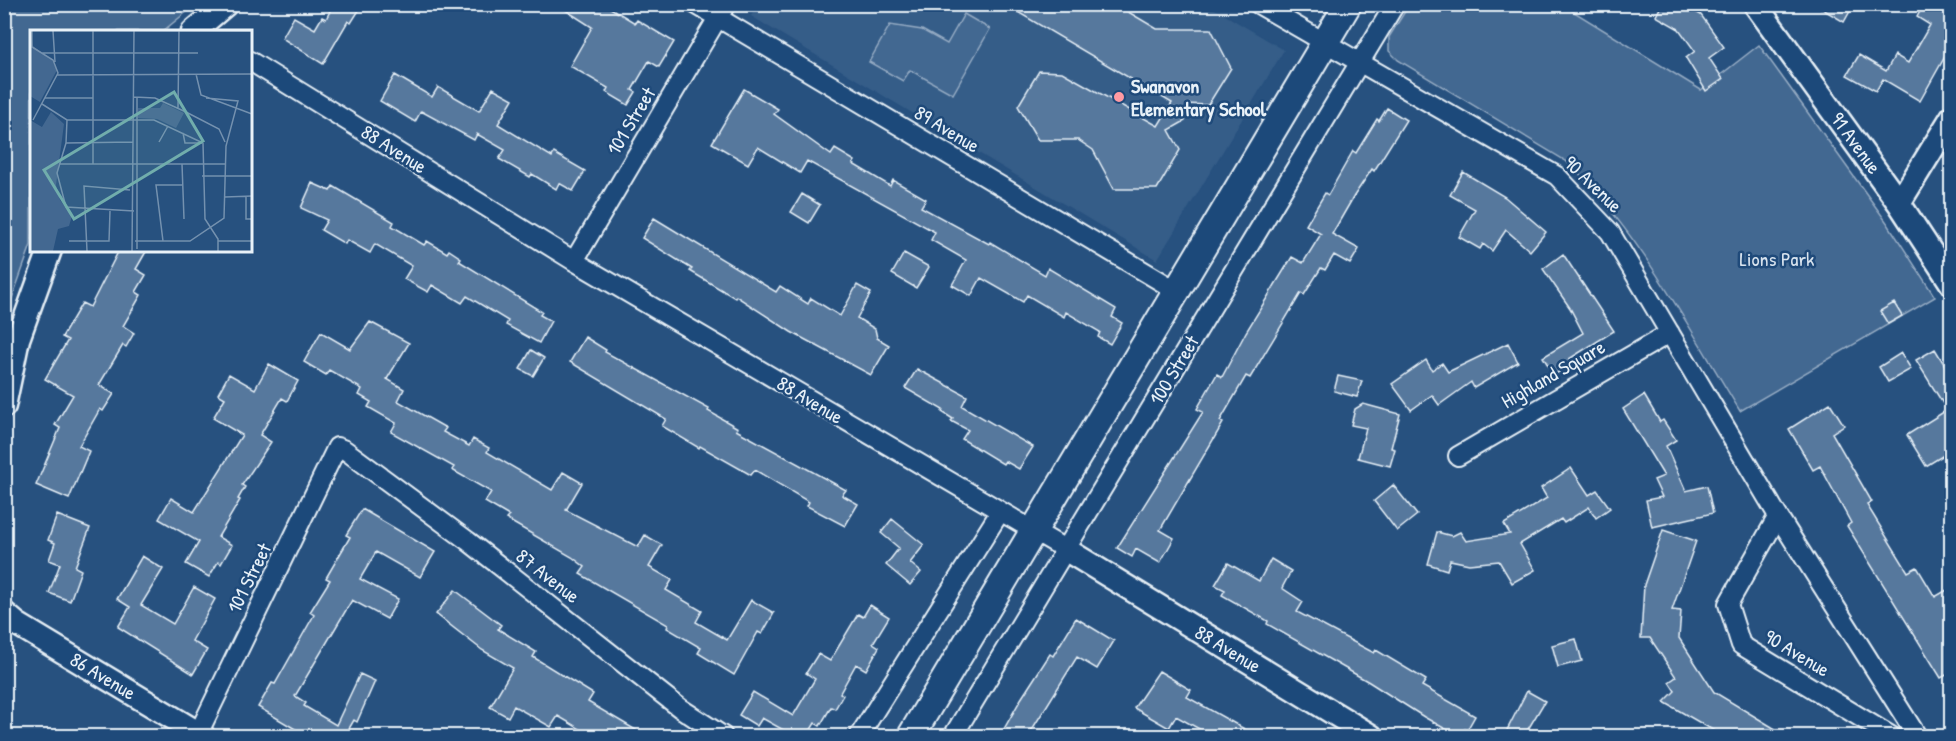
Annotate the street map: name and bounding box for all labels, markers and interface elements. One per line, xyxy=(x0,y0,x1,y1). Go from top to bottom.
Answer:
inset map xyxy=(30,30,252,252)
place label: Swanavon Elementary School xyxy=(1131,72,1267,123)
street label: 101 Street xyxy=(600,81,662,160)
marker: Swanavon Elementary School xyxy=(1112,90,1126,104)
street label: 89 Avenue xyxy=(910,99,985,159)
street label: 91 Avenue xyxy=(1825,106,1888,179)
street label: 88 Avenue xyxy=(356,118,432,179)
street label: 90 Avenue xyxy=(1558,149,1629,218)
park label: Lions Park xyxy=(1740,245,1814,272)
street label: 100 Street xyxy=(1142,329,1205,409)
street label: Highland Square xyxy=(1496,333,1610,414)
street label: 88 Avenue xyxy=(772,369,848,430)
street label: 101 Street xyxy=(220,537,278,617)
street label: 87 Avenue xyxy=(511,542,586,609)
street label: 88 Avenue xyxy=(1190,618,1266,679)
street label: 90 Avenue xyxy=(1760,623,1835,683)
street label: 86 Avenue xyxy=(65,645,141,706)

